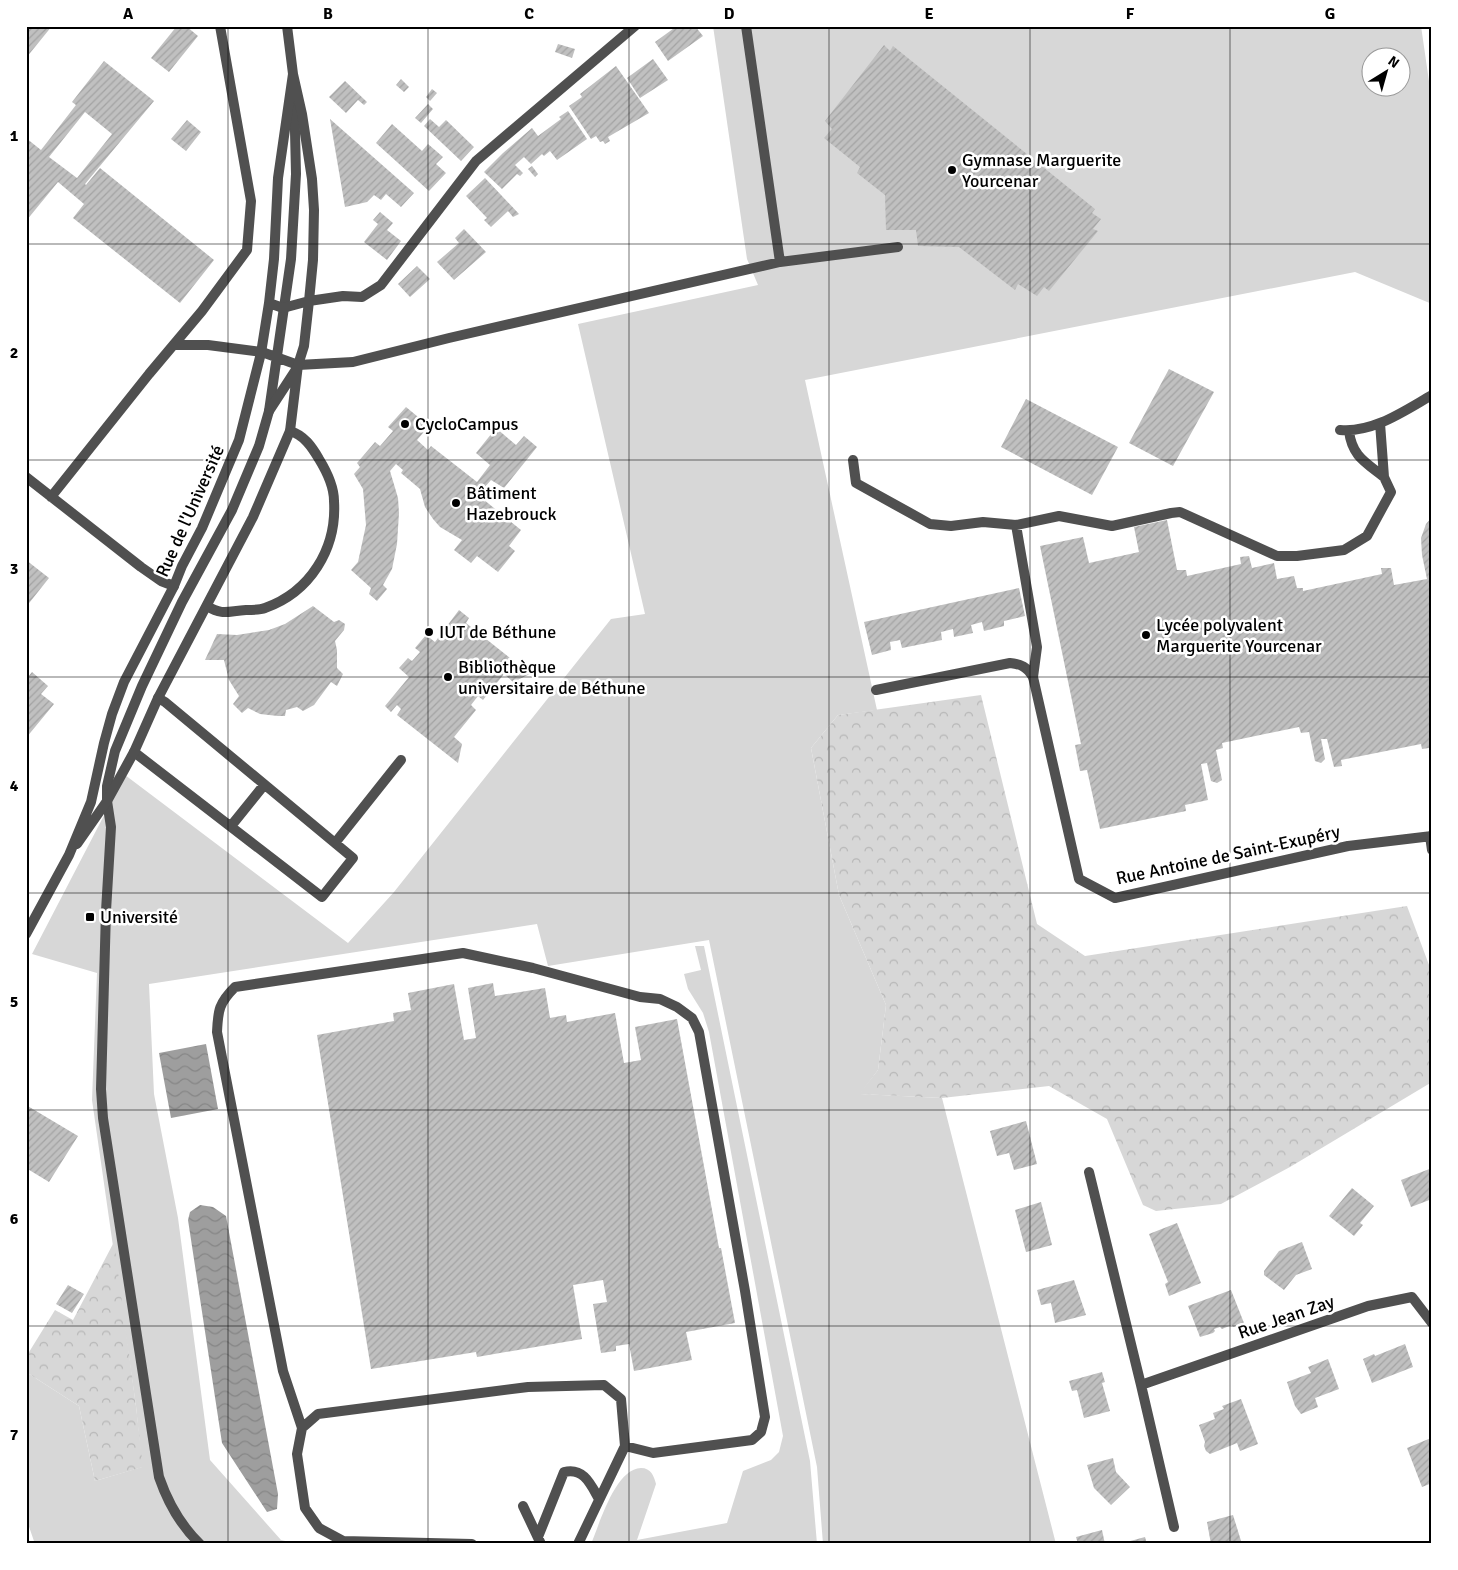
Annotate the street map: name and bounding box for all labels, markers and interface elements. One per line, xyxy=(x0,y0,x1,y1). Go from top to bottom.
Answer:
text: A xyxy=(123,4,134,24)
text: B xyxy=(323,4,333,24)
text: C xyxy=(524,4,534,24)
text: D xyxy=(724,4,735,24)
text: E xyxy=(924,4,934,24)
text: F xyxy=(1126,4,1135,24)
text: G xyxy=(1325,4,1335,24)
north arrow xyxy=(1360,48,1410,98)
text: N xyxy=(1385,52,1403,72)
text: 1 xyxy=(10,126,19,146)
place label: Gymnase Marguerite Yourcenar xyxy=(962,149,1121,192)
marker: Gymnase Marguerite Yourcenar xyxy=(946,164,958,176)
text: 2 xyxy=(10,343,18,363)
place label: CycloCampus xyxy=(415,413,519,435)
marker: CycloCampus xyxy=(399,418,411,430)
street label: Rue de l'Université xyxy=(151,442,229,580)
place label: Bâtiment Hazebrouck xyxy=(466,482,557,525)
marker: Bâtiment Hazebrouck xyxy=(450,497,462,509)
text: 3 xyxy=(10,559,18,579)
place label: Lycée polyvalent Marguerite Yourcenar xyxy=(1156,614,1322,657)
place label: IUT de Béthune xyxy=(439,621,556,643)
marker: IUT de Béthune xyxy=(423,626,435,638)
marker: Lycée polyvalent Marguerite Yourcenar xyxy=(1140,629,1152,641)
place label: Bibliothèque universitaire de Béthune xyxy=(458,656,645,699)
marker: Bibliothèque universitaire de Béthune xyxy=(442,671,454,683)
text: 4 xyxy=(10,776,19,796)
street label: Rue Antoine de Saint-Exupéry xyxy=(1114,820,1343,890)
place label: Université xyxy=(100,906,178,928)
marker: Université xyxy=(84,911,96,923)
text: 5 xyxy=(10,992,18,1012)
text: 6 xyxy=(10,1209,19,1229)
street label: Rue Jean Zay xyxy=(1235,1290,1338,1344)
text: 7 xyxy=(10,1425,19,1445)

